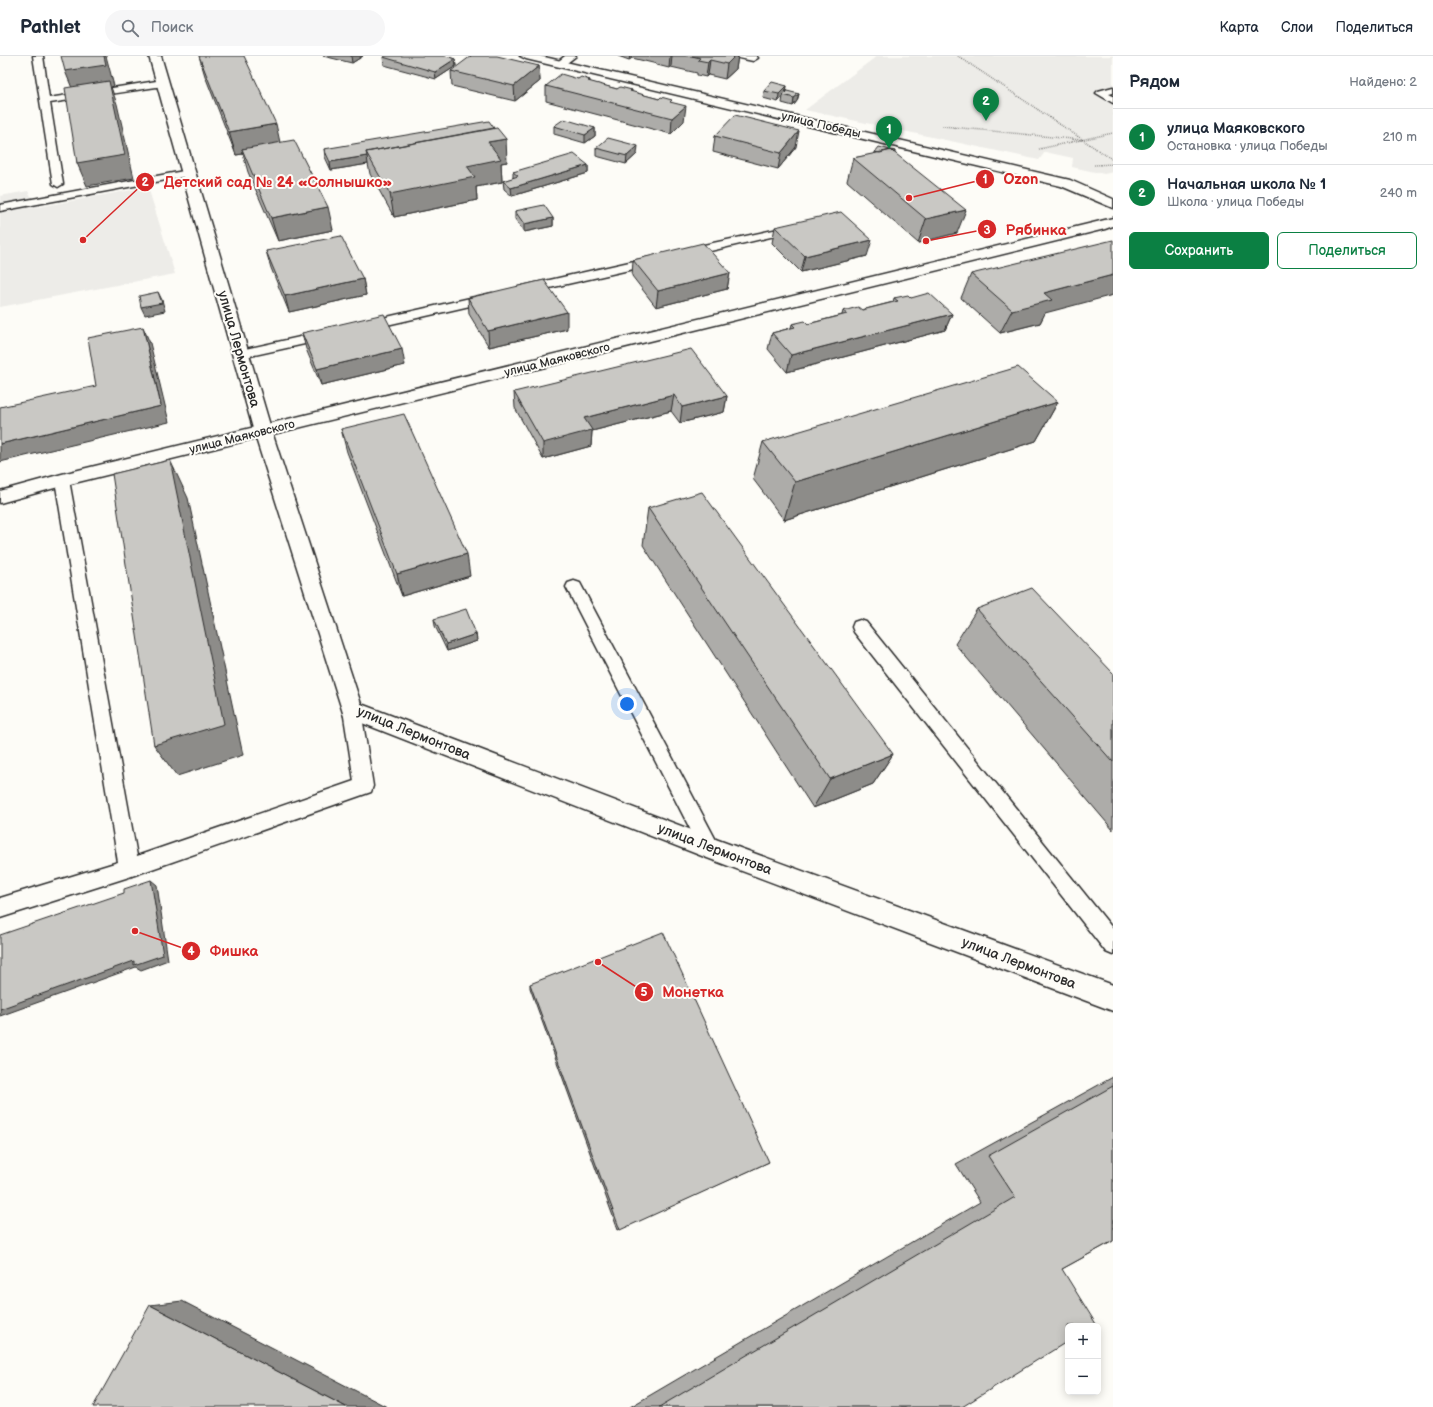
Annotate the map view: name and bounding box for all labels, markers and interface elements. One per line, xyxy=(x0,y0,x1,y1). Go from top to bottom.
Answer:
search box xyxy=(105,10,385,46)
text: Pathlet xyxy=(20,16,81,39)
icon: search xyxy=(119,17,141,39)
text: Поиск xyxy=(151,18,194,37)
text: Карта xyxy=(1219,19,1259,36)
text: Слои xyxy=(1281,19,1313,36)
text: Поделиться xyxy=(1335,19,1413,36)
text: Рядом xyxy=(1129,72,1180,92)
text: Найдено: 2 xyxy=(1349,74,1417,90)
pin: 2 xyxy=(973,88,999,121)
street label: улица Победы xyxy=(780,109,862,141)
pin: 1 xyxy=(876,116,902,149)
text: улица Маяковского xyxy=(1167,119,1305,138)
text: 1 xyxy=(1139,129,1145,145)
text: 210 m xyxy=(1383,129,1417,145)
text: Остановка · улица Победы xyxy=(1167,138,1328,154)
callout: Ozon xyxy=(975,165,1046,192)
callout: Детский сад № 24 «Солнышко» xyxy=(135,168,400,195)
text: Ozon xyxy=(1004,170,1038,189)
text: 1 xyxy=(982,172,988,187)
text: Детский сад № 24 «Солнышко» xyxy=(164,173,392,192)
text: 2 xyxy=(141,175,149,190)
text: Начальная школа № 1 xyxy=(1167,175,1326,194)
text: 2 xyxy=(1138,185,1146,201)
text: 240 m xyxy=(1380,185,1417,201)
text: Школа · улица Победы xyxy=(1167,194,1304,210)
callout: Рябинка xyxy=(977,216,1074,243)
text: Рябинка xyxy=(1006,221,1067,240)
text: 3 xyxy=(983,223,991,238)
button: Сохранить xyxy=(1129,232,1269,269)
button: Поделиться xyxy=(1277,232,1417,269)
street label: улица Лермонтова xyxy=(214,289,264,410)
street label: улица Маяковского xyxy=(503,340,611,380)
street label: улица Маяковского xyxy=(188,417,296,457)
your location xyxy=(617,694,637,714)
street label: улица Лермонтова xyxy=(355,703,474,764)
street label: улица Лермонтова xyxy=(656,819,775,879)
street label: улица Лермонтова xyxy=(960,933,1079,993)
callout: Фишка xyxy=(181,937,266,964)
text: Фишка xyxy=(210,942,259,961)
text: 4 xyxy=(187,944,195,959)
callout: Монетка xyxy=(634,978,732,1005)
text: Монетка xyxy=(662,983,724,1002)
text: 5 xyxy=(641,985,648,1000)
map controls xyxy=(1065,1323,1101,1395)
button: + xyxy=(1065,1323,1101,1359)
button: − xyxy=(1065,1359,1101,1395)

